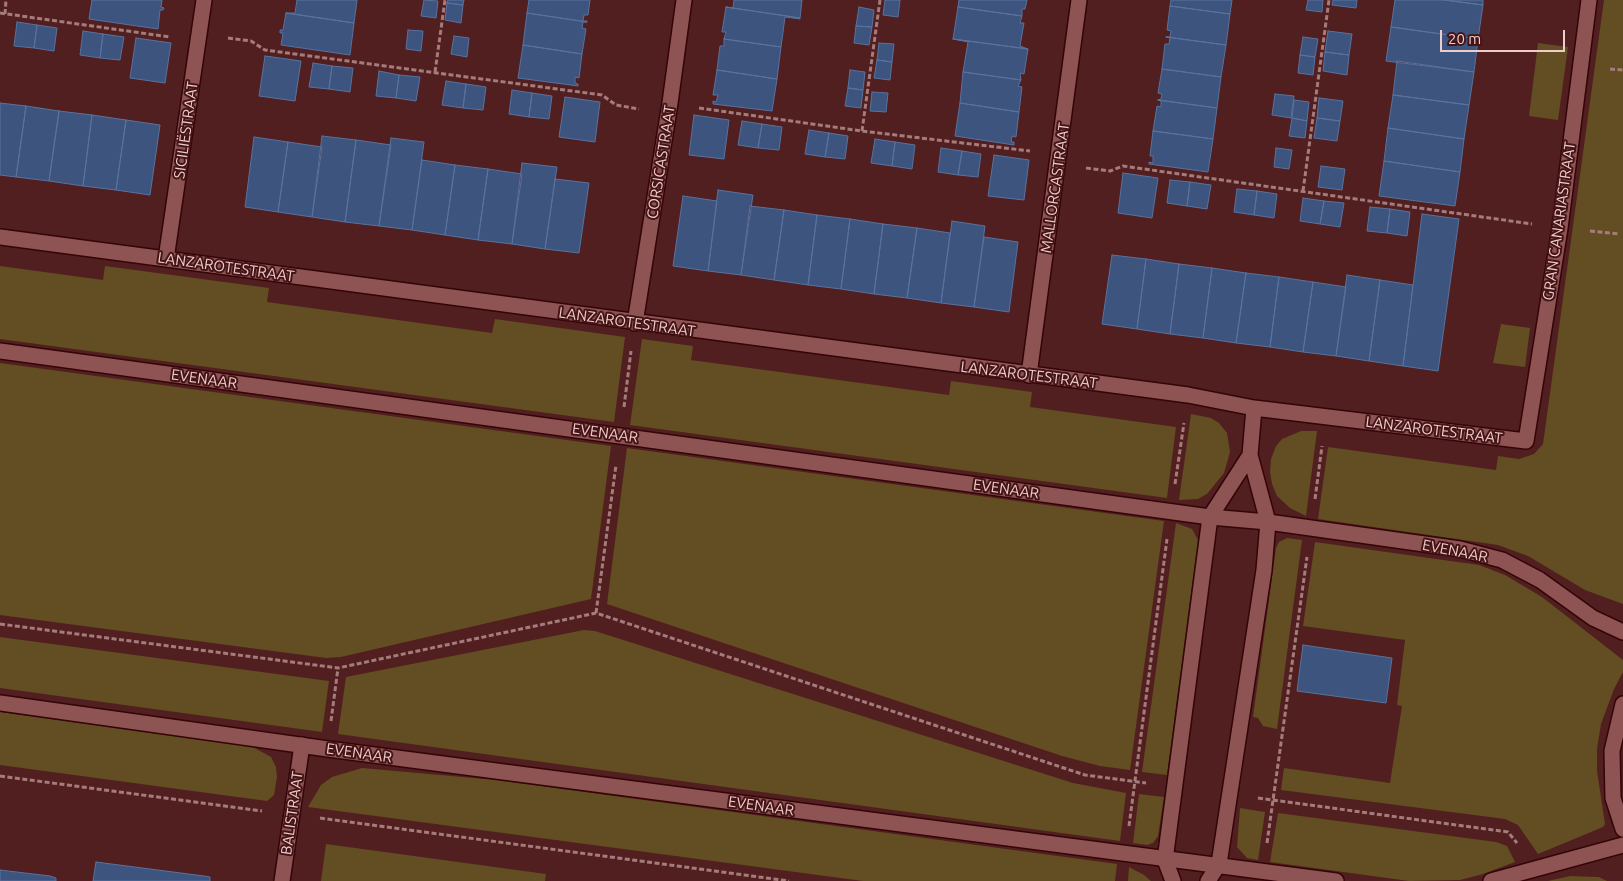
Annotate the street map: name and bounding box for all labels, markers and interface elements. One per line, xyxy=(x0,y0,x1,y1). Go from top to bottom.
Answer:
scale bar xyxy=(1443,20,1568,52)
text: 20 m xyxy=(1448,30,1481,47)
street label: SICILIËSTRAAT xyxy=(170,80,202,180)
street label: CORSICASTRAAT xyxy=(643,104,679,220)
street label: MALLORCASTRAAT xyxy=(1037,122,1073,254)
street label: GRAN CANARIASTRAAT xyxy=(1539,141,1579,301)
street label: LANZAROTESTRAAT xyxy=(156,248,296,286)
street label: LANZAROTESTRAAT xyxy=(557,303,697,341)
street label: LANZAROTESTRAAT xyxy=(959,358,1099,392)
street label: EVENAAR xyxy=(170,365,238,393)
street label: LANZAROTESTRAAT xyxy=(1364,413,1504,447)
street label: EVENAAR xyxy=(571,419,639,447)
street label: EVENAAR xyxy=(972,475,1040,503)
street label: EVENAAR xyxy=(1421,536,1489,566)
street label: EVENAAR xyxy=(325,739,393,767)
street label: BALISTRAAT xyxy=(277,770,307,856)
street label: EVENAAR xyxy=(727,792,795,820)

